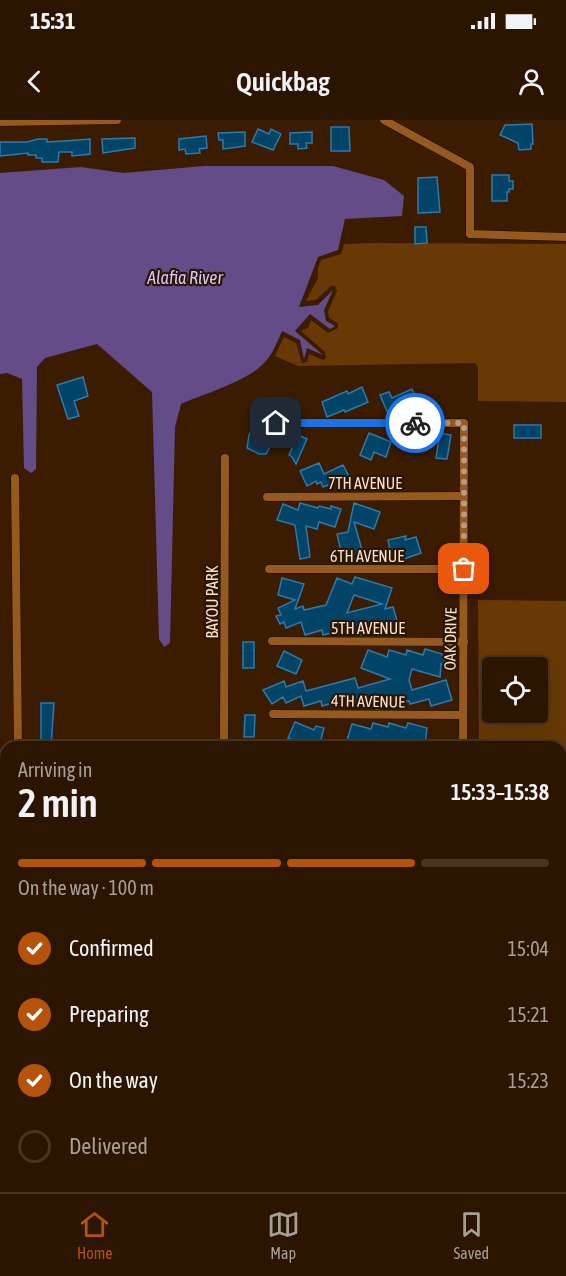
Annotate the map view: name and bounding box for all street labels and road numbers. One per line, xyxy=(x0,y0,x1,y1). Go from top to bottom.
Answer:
street label: 7TH AVENUE xyxy=(328,474,402,492)
street label: 6TH AVENUE xyxy=(330,547,404,565)
street label: BAYOU PARK xyxy=(203,565,221,639)
street label: OAK DRIVE xyxy=(440,607,460,671)
street label: 5TH AVENUE xyxy=(331,619,405,637)
street label: 4TH AVENUE xyxy=(331,691,405,711)

